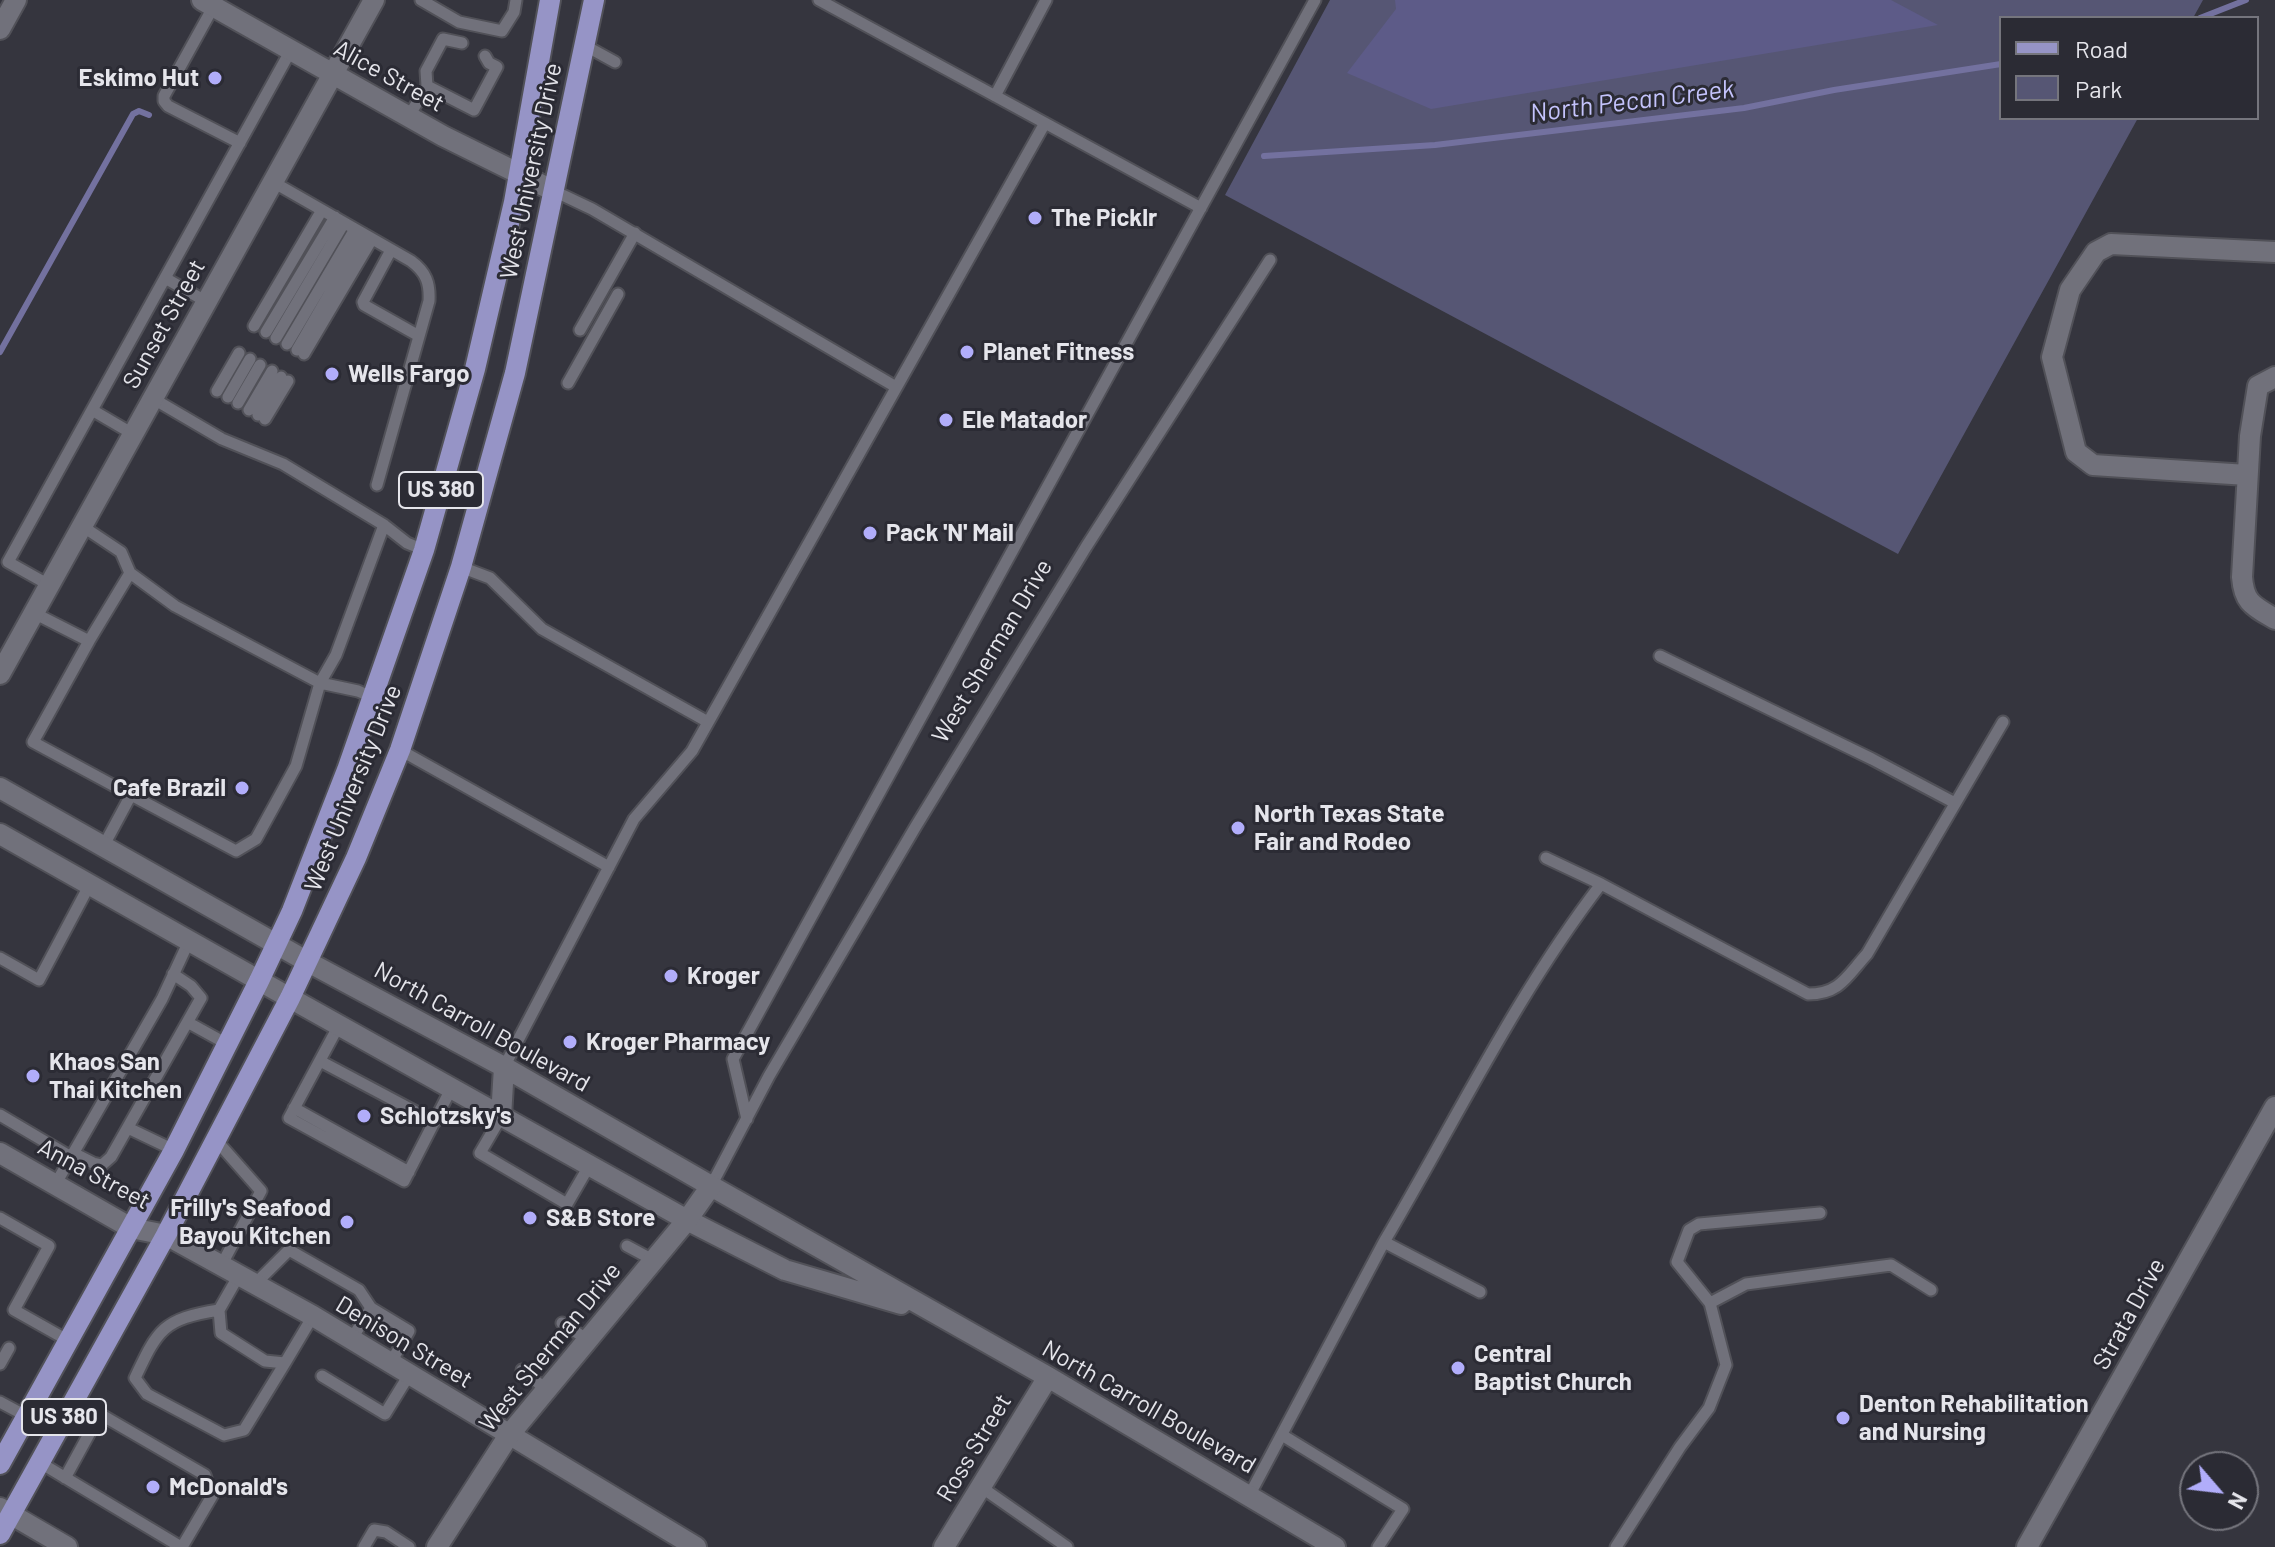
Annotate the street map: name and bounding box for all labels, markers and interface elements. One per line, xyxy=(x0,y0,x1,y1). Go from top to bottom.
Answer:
legend xyxy=(1999,16,2259,120)
street label: Alice Street xyxy=(329,34,449,118)
text: Road xyxy=(2075,34,2128,63)
street label: West University Drive xyxy=(494,60,568,282)
place label: Eskimo Hut xyxy=(79,64,199,92)
marker: Eskimo Hut xyxy=(206,69,224,87)
water label: North Pecan Creek xyxy=(1528,73,1736,129)
text: Park xyxy=(2075,74,2122,103)
place label: The Picklr xyxy=(1051,204,1157,232)
marker: The Picklr xyxy=(1026,209,1044,227)
street label: Sunset Street xyxy=(117,254,211,394)
place label: Planet Fitness xyxy=(983,338,1134,366)
marker: Planet Fitness xyxy=(958,343,976,361)
place label: Wells Fargo xyxy=(348,360,470,388)
marker: Wells Fargo xyxy=(323,365,341,383)
place label: Ele Matador xyxy=(962,406,1087,434)
marker: Ele Matador xyxy=(937,411,955,429)
road number: US 380 xyxy=(399,472,483,508)
place label: Pack 'N' Mail xyxy=(886,519,1014,547)
marker: Pack 'N' Mail xyxy=(861,524,879,542)
street label: West Sherman Drive xyxy=(926,554,1058,748)
street label: West University Drive xyxy=(298,680,408,896)
place label: Cafe Brazil xyxy=(113,774,226,802)
marker: Cafe Brazil xyxy=(233,779,251,797)
place label: North Texas State Fair and Rodeo xyxy=(1254,800,1445,856)
marker: North Texas State Fair and Rodeo xyxy=(1229,819,1247,837)
street label: North Carroll Boulevard xyxy=(369,956,595,1098)
place label: Kroger xyxy=(687,962,760,990)
marker: Kroger xyxy=(662,967,680,985)
place label: Kroger Pharmacy xyxy=(586,1028,770,1056)
marker: Kroger Pharmacy xyxy=(561,1033,579,1051)
place label: Khaos San Thai Kitchen xyxy=(49,1048,182,1104)
marker: Khaos San Thai Kitchen xyxy=(24,1067,42,1085)
place label: Schlotzsky's xyxy=(380,1102,512,1130)
marker: Schlotzsky's xyxy=(355,1107,373,1125)
street label: Anna Street xyxy=(33,1132,155,1216)
place label: Frilly's Seafood Bayou Kitchen xyxy=(170,1194,331,1250)
place label: S&B Store xyxy=(546,1204,655,1232)
marker: S&B Store xyxy=(521,1209,539,1227)
marker: Frilly's Seafood Bayou Kitchen xyxy=(338,1213,356,1231)
street label: Strata Drive xyxy=(2087,1253,2171,1375)
street label: West Sherman Drive xyxy=(473,1257,627,1437)
street label: Denison Street xyxy=(330,1290,478,1394)
street label: North Carroll Boulevard xyxy=(1037,1334,1261,1480)
place label: Central Baptist Church xyxy=(1474,1340,1632,1396)
marker: Central Baptist Church xyxy=(1449,1359,1467,1377)
street label: Ross Street xyxy=(931,1389,1017,1507)
place label: Denton Rehabilitation and Nursing xyxy=(1859,1390,2089,1446)
road number: US 380 xyxy=(22,1399,106,1435)
marker: Denton Rehabilitation and Nursing xyxy=(1834,1409,1852,1427)
north arrow xyxy=(2179,1451,2259,1531)
place label: McDonald's xyxy=(169,1473,288,1501)
marker: McDonald's xyxy=(144,1478,162,1496)
text: N xyxy=(2224,1489,2253,1514)

